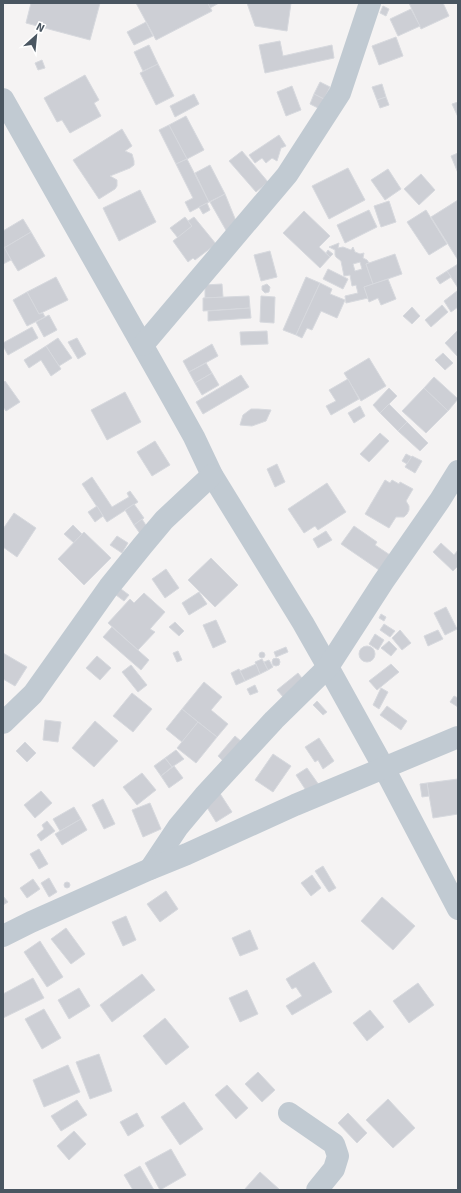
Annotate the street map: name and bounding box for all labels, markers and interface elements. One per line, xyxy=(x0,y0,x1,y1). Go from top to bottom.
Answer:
north arrow xyxy=(16,16,56,56)
text: N xyxy=(34,20,47,35)

